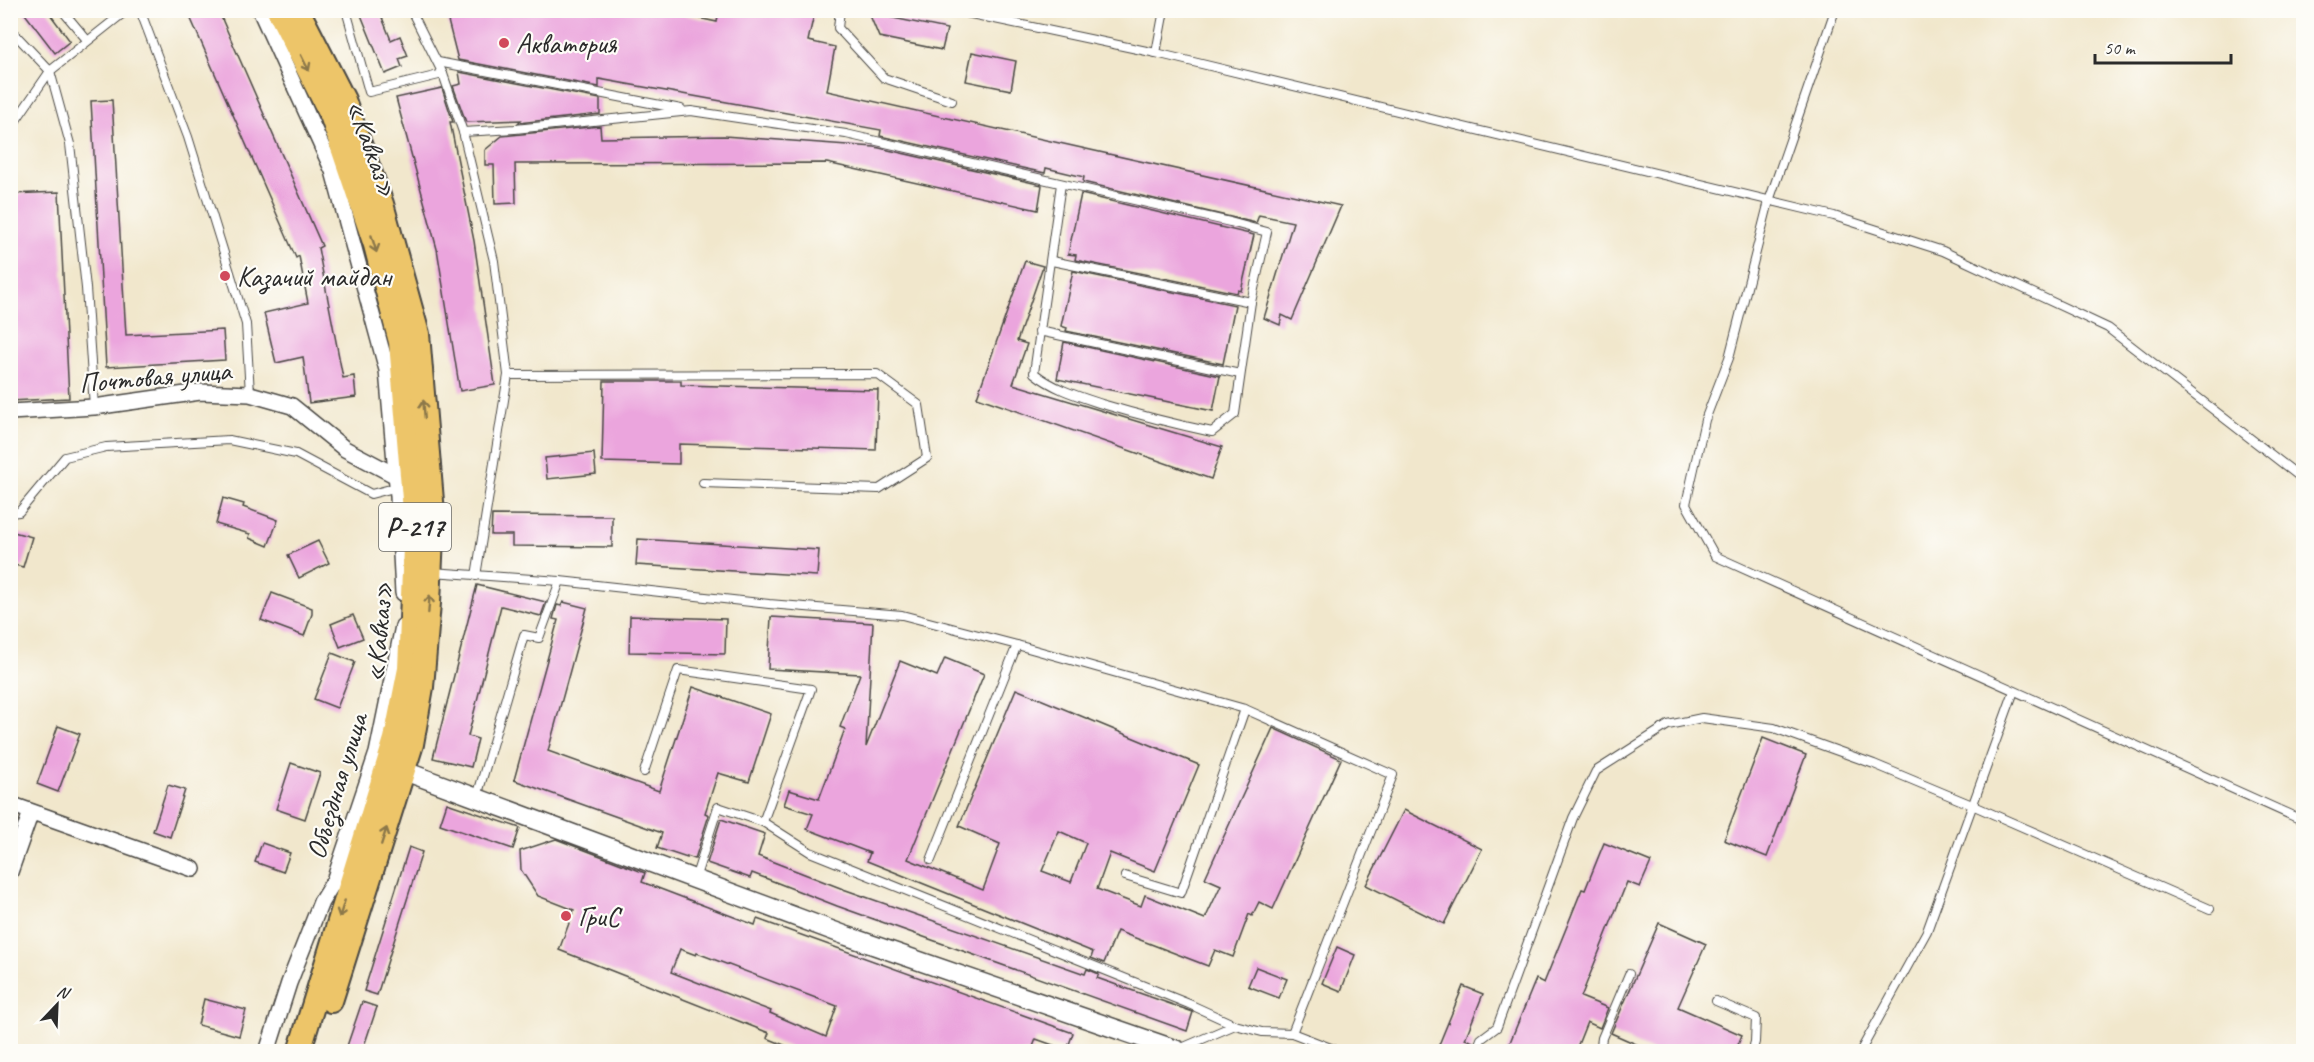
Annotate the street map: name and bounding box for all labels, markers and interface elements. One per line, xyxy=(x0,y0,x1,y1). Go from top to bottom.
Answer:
place label: Акватория xyxy=(516,26,617,61)
scale bar xyxy=(2095,27,2232,65)
marker: Акватория xyxy=(497,36,511,50)
text: 50 m xyxy=(2104,37,2137,59)
one-way arrow xyxy=(300,53,311,71)
street label: «Кавказ» xyxy=(339,95,406,201)
one-way arrow xyxy=(369,234,380,253)
place label: Казачий майдан xyxy=(237,259,393,295)
marker: Казачий майдан xyxy=(218,269,232,283)
street label: Почтовая улица xyxy=(78,352,234,401)
one-way arrow xyxy=(418,400,429,420)
road number: Р-217 xyxy=(379,503,451,551)
street label: «Кавказ» xyxy=(357,580,400,684)
one-way arrow xyxy=(424,595,435,614)
street label: Объездная улица xyxy=(298,707,377,863)
one-way arrow xyxy=(379,827,390,846)
one-way arrow xyxy=(336,899,347,918)
place label: ГриС xyxy=(578,899,623,934)
marker: ГриС xyxy=(559,909,573,923)
north arrow xyxy=(27,975,87,1035)
text: N xyxy=(54,981,74,1004)

